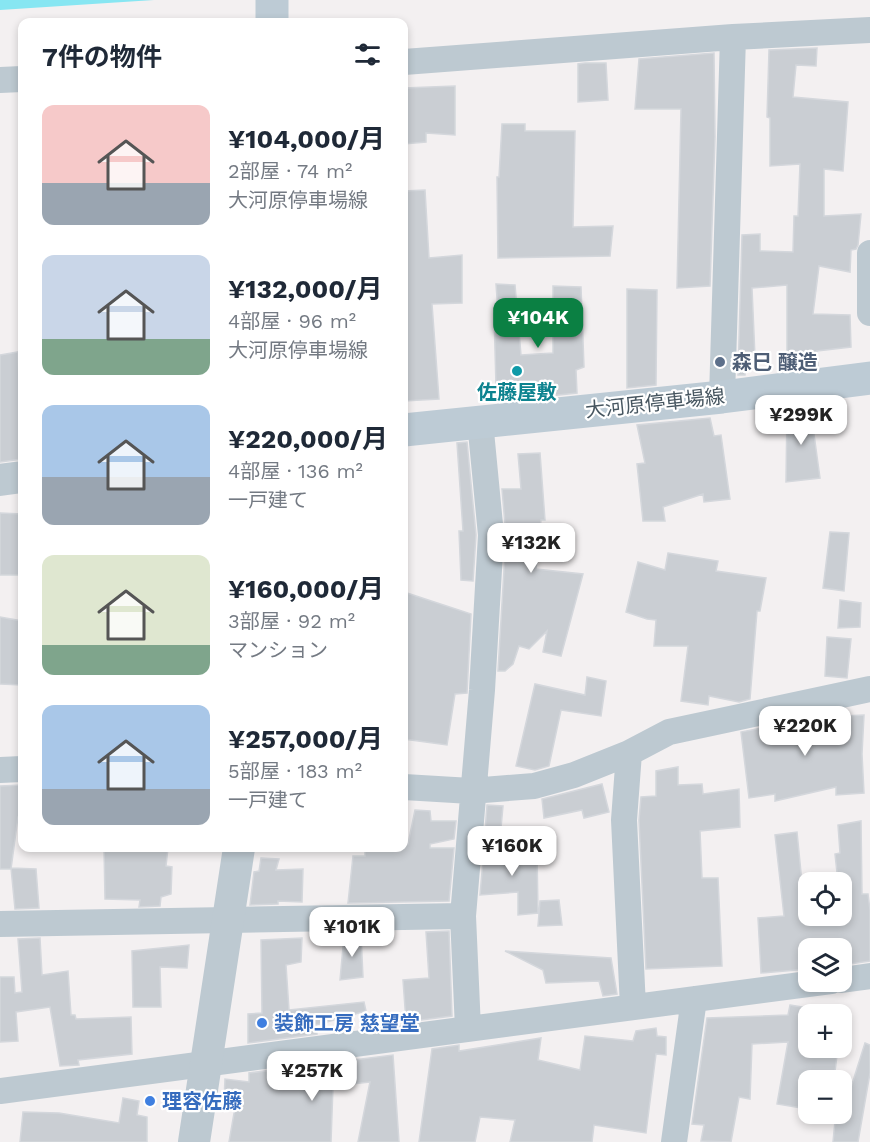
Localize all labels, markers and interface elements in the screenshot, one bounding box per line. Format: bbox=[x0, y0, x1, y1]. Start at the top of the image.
icon: filters bbox=[351, 38, 384, 71]
text: 7件の物件 bbox=[42, 42, 162, 72]
text: ¥104,000/月 bbox=[228, 124, 385, 154]
icon: home bbox=[90, 129, 162, 201]
text: 2部屋 · 74 m² bbox=[228, 159, 352, 183]
text: 大河原停車場線 bbox=[228, 188, 368, 212]
text: ¥132,000/月 bbox=[228, 274, 383, 304]
icon: home bbox=[90, 279, 162, 351]
pin: ¥104K bbox=[496, 298, 580, 349]
text: ¥104K bbox=[507, 305, 569, 329]
text: 4部屋 · 96 m² bbox=[228, 309, 356, 333]
text: 大河原停車場線 bbox=[228, 338, 368, 362]
place label: 森巳 醸造 bbox=[732, 350, 818, 374]
marker: 森巳 醸造 bbox=[713, 355, 727, 369]
marker: 佐藤屋敷 bbox=[510, 364, 524, 378]
place label: 佐藤屋敷 bbox=[477, 380, 557, 404]
street label: 大河原停車場線 bbox=[584, 384, 726, 422]
pin: ¥299K bbox=[759, 395, 843, 446]
text: ¥299K bbox=[769, 402, 833, 426]
text: ¥220,000/月 bbox=[228, 424, 388, 454]
icon: home bbox=[90, 429, 162, 501]
text: 4部屋 · 136 m² bbox=[228, 459, 363, 483]
text: 一戸建て bbox=[228, 488, 308, 512]
pin: ¥132K bbox=[489, 523, 573, 574]
text: ¥132K bbox=[501, 530, 561, 554]
text: ¥160,000/月 bbox=[228, 574, 384, 604]
icon: home bbox=[90, 579, 162, 651]
text: 3部屋 · 92 m² bbox=[228, 609, 355, 633]
text: マンション bbox=[228, 638, 328, 662]
pin: ¥220K bbox=[763, 706, 847, 757]
text: ¥220K bbox=[773, 713, 837, 737]
text: ¥257,000/月 bbox=[228, 724, 383, 754]
icon: home bbox=[90, 729, 162, 801]
text: 5部屋 · 183 m² bbox=[228, 759, 362, 783]
text: 一戸建て bbox=[228, 788, 308, 812]
pin: ¥160K bbox=[470, 826, 554, 877]
text: ¥160K bbox=[482, 833, 543, 857]
map controls bbox=[798, 872, 852, 1124]
button: locate bbox=[798, 872, 852, 926]
pin: ¥101K bbox=[310, 907, 394, 958]
text: ¥101K bbox=[323, 914, 381, 938]
button: layers bbox=[798, 938, 852, 992]
button: + bbox=[798, 1004, 852, 1058]
place label: 装飾工房 慈望堂 bbox=[274, 1011, 420, 1035]
marker: 装飾工房 慈望堂 bbox=[255, 1016, 269, 1030]
pin: ¥257K bbox=[270, 1051, 354, 1102]
text: ¥257K bbox=[281, 1058, 343, 1082]
button: − bbox=[798, 1070, 852, 1124]
place label: 理容佐藤 bbox=[162, 1089, 242, 1113]
marker: 理容佐藤 bbox=[143, 1094, 157, 1108]

